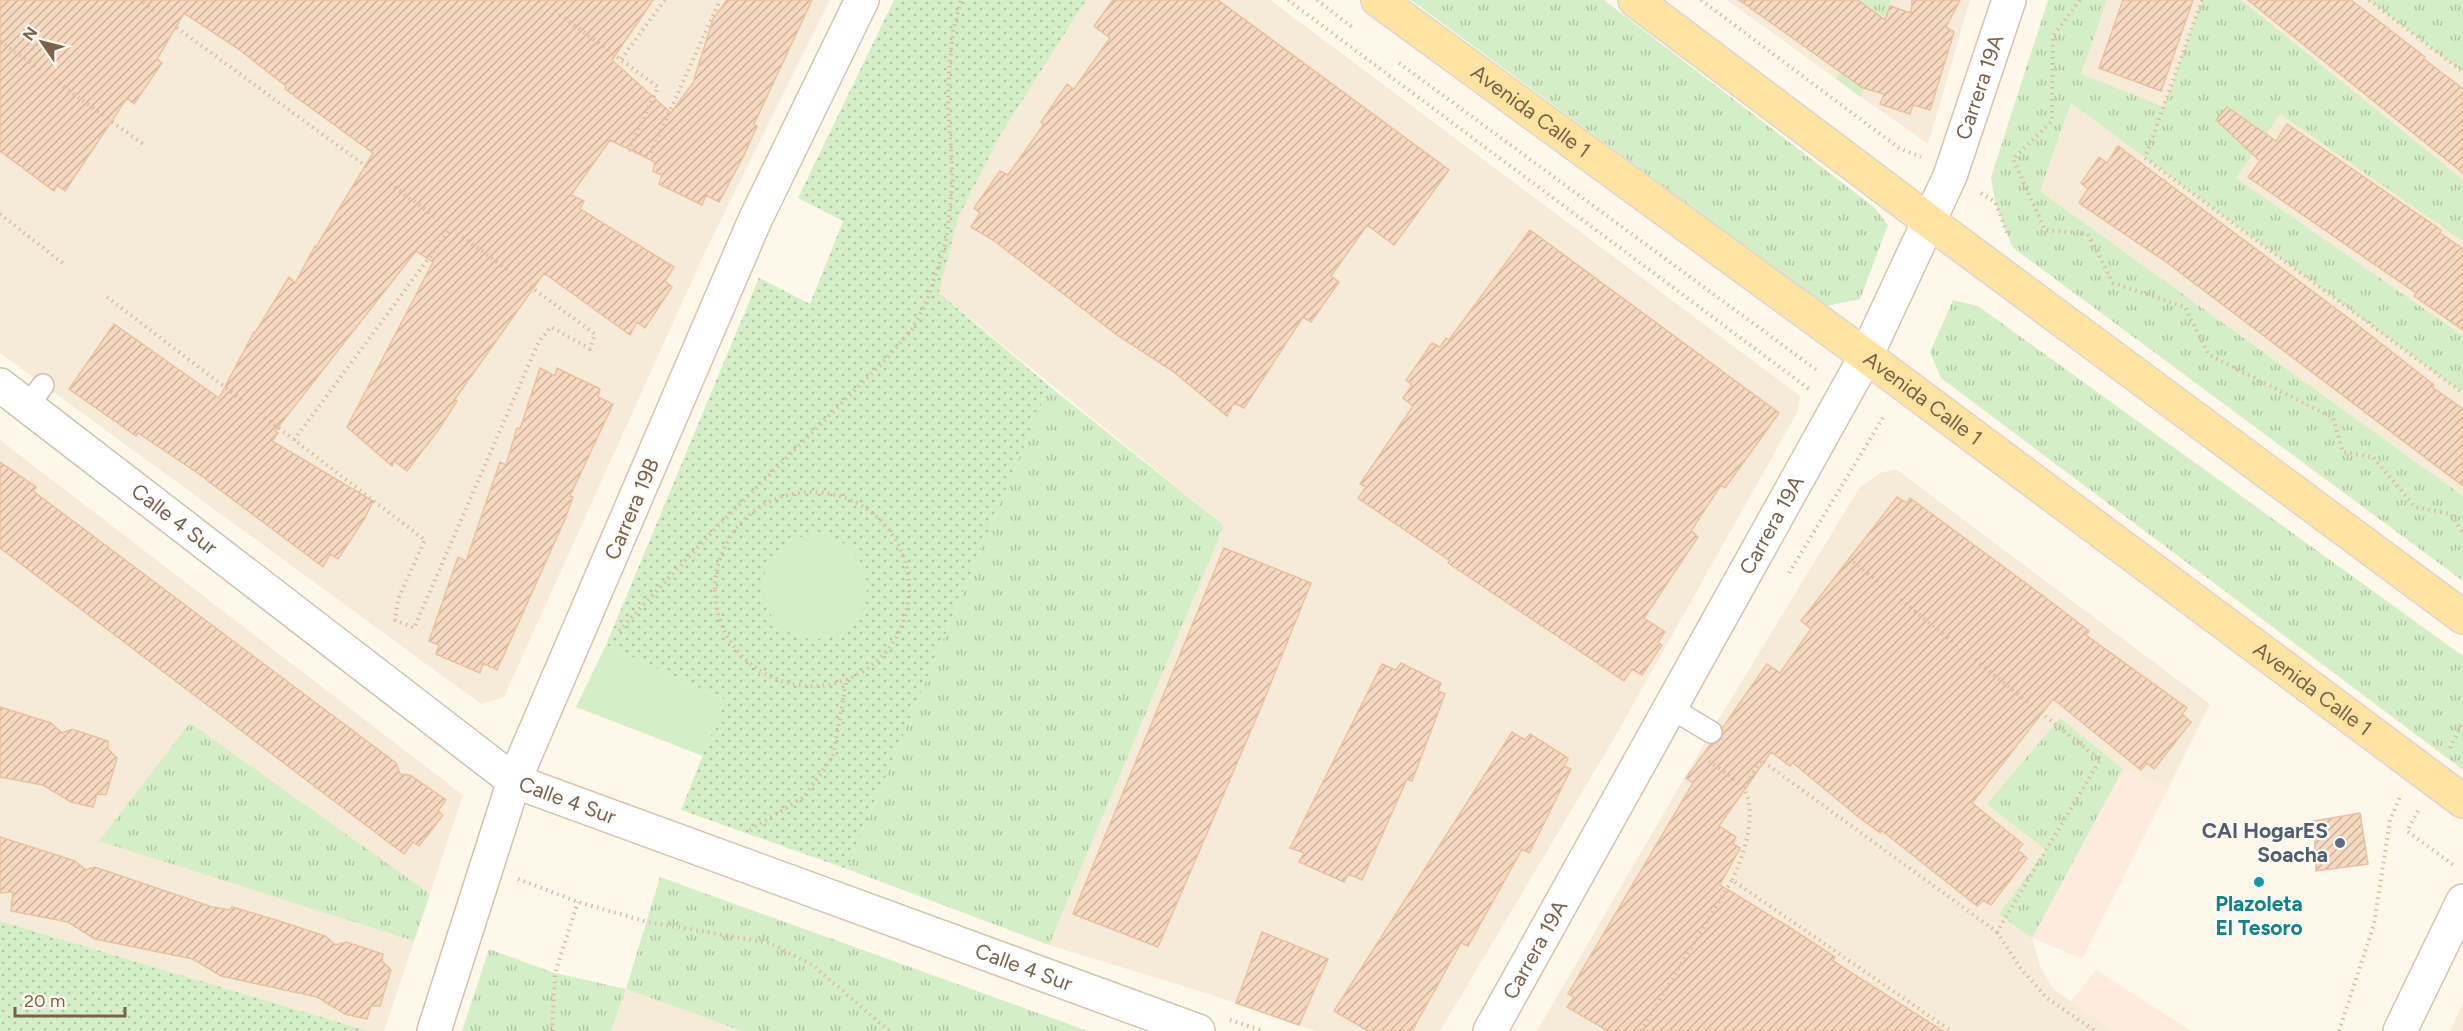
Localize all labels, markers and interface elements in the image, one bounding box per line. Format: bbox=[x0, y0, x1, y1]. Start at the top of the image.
north arrow bbox=[12, 12, 72, 72]
text: N bbox=[19, 23, 41, 44]
street label: Carrera 19A bbox=[1950, 31, 2009, 143]
street label: Avenida Calle 1 bbox=[1466, 59, 1595, 163]
street label: Avenida Calle 1 bbox=[1859, 346, 1987, 450]
street label: Carrera 19B bbox=[599, 454, 664, 563]
street label: Carrera 19A bbox=[1734, 471, 1809, 579]
street label: Calle 4 Sur bbox=[127, 478, 223, 560]
street label: Avenida Calle 1 bbox=[2249, 636, 2377, 741]
street label: Calle 4 Sur bbox=[515, 771, 620, 829]
place label: CAI HogarES Soacha bbox=[2202, 818, 2328, 867]
marker: CAI HogarES Soacha bbox=[2333, 836, 2347, 850]
marker: Plazoleta El Tesoro bbox=[2252, 875, 2266, 889]
place label: Plazoleta El Tesoro bbox=[2215, 891, 2303, 940]
street label: Carrera 19A bbox=[1497, 896, 1572, 1003]
street label: Calle 4 Sur bbox=[972, 938, 1076, 996]
scale bar bbox=[15, 980, 124, 1018]
text: 20 m bbox=[24, 990, 65, 1012]

